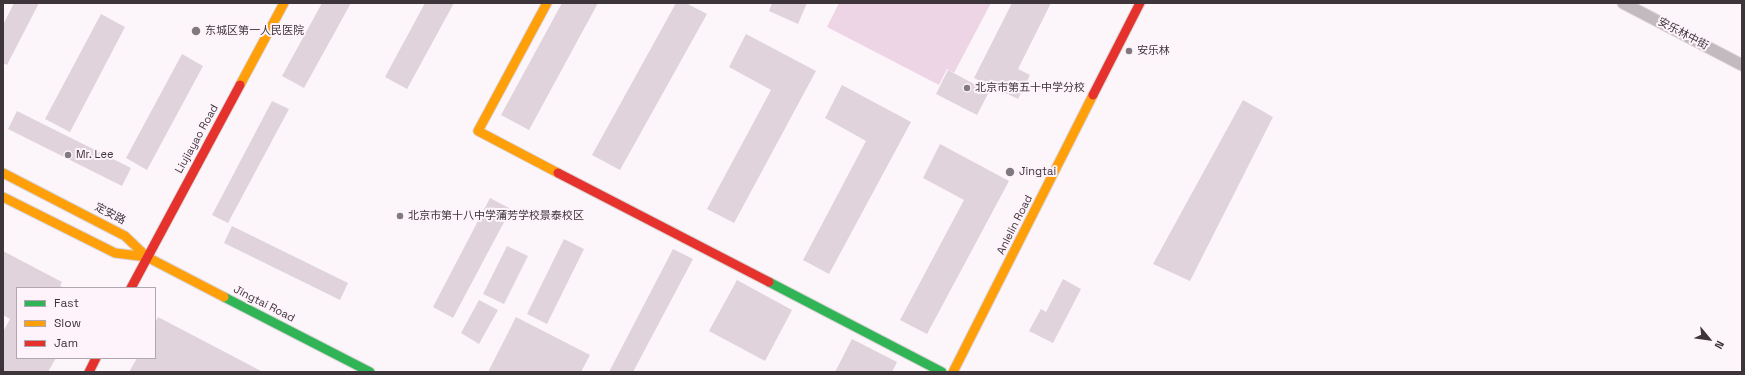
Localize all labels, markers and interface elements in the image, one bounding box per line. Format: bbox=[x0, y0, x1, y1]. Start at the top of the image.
street label: 安乐林中街 bbox=[1656, 15, 1710, 53]
place label: 东城区第一人民医院 bbox=[205, 24, 304, 38]
marker: 东城区第一人民医院 bbox=[190, 25, 202, 37]
place label: 安乐林 bbox=[1137, 44, 1170, 58]
marker: 安乐林 bbox=[1124, 46, 1134, 56]
place label: 北京市第五十中学分校 bbox=[975, 81, 1085, 95]
marker: 北京市第五十中学分校 bbox=[962, 83, 972, 93]
street label: Liujiayao Road bbox=[173, 102, 221, 176]
place label: Mr. Lee bbox=[76, 148, 114, 162]
marker: Mr. Lee bbox=[63, 150, 73, 160]
place label: Jingtai bbox=[1019, 165, 1056, 179]
marker: Jingtai bbox=[1004, 166, 1016, 178]
street label: Anlelin Road bbox=[994, 193, 1036, 257]
street label: 定安路 bbox=[92, 201, 128, 227]
place label: 北京市第十八中学蒲芳学校景泰校区 bbox=[408, 209, 584, 223]
marker: 北京市第十八中学蒲芳学校景泰校区 bbox=[395, 211, 405, 221]
street label: Jingtai Road bbox=[231, 283, 297, 325]
legend bbox=[16, 287, 156, 359]
text: Fast bbox=[54, 295, 79, 311]
text: Slow bbox=[54, 315, 81, 331]
north arrow bbox=[1689, 319, 1729, 359]
text: Jam bbox=[54, 335, 78, 351]
text: N bbox=[1712, 338, 1727, 351]

